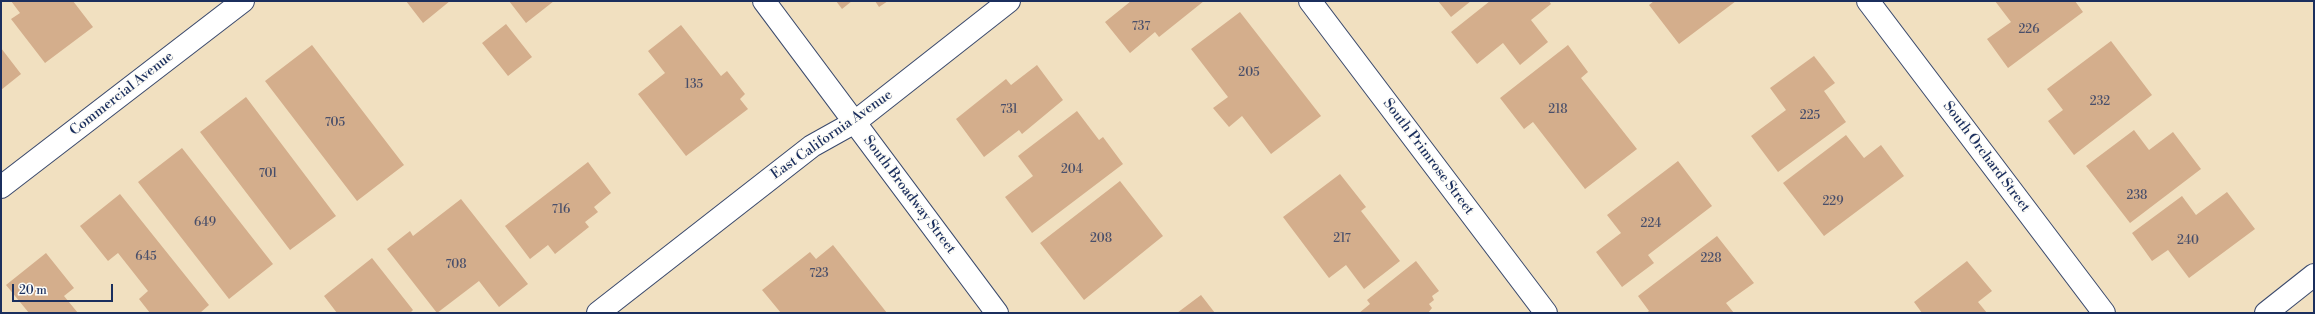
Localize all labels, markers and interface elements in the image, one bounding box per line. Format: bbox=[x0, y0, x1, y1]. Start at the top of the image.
house number: 737 bbox=[1132, 20, 1150, 34]
house number: 226 bbox=[2019, 23, 2039, 37]
street label: Commercial Avenue bbox=[67, 48, 177, 140]
house number: 205 bbox=[1238, 66, 1260, 80]
house number: 135 bbox=[685, 78, 703, 92]
street label: East California Avenue bbox=[768, 87, 896, 183]
house number: 232 bbox=[2090, 95, 2110, 109]
street label: South Primrose Street bbox=[1379, 96, 1477, 218]
street label: South Orchard Street bbox=[1939, 98, 2033, 216]
house number: 731 bbox=[1000, 103, 1018, 117]
house number: 218 bbox=[1548, 103, 1568, 117]
house number: 225 bbox=[1800, 109, 1820, 123]
house number: 705 bbox=[325, 116, 345, 130]
street label: South Broadway Street bbox=[859, 133, 959, 257]
house number: 204 bbox=[1061, 163, 1083, 177]
house number: 701 bbox=[259, 167, 277, 181]
house number: 238 bbox=[2127, 189, 2147, 203]
house number: 229 bbox=[1823, 195, 1843, 209]
house number: 716 bbox=[552, 203, 570, 217]
house number: 649 bbox=[194, 216, 216, 230]
house number: 224 bbox=[1641, 217, 1661, 231]
house number: 208 bbox=[1090, 232, 1112, 246]
house number: 217 bbox=[1333, 232, 1351, 246]
house number: 240 bbox=[2177, 234, 2199, 248]
house number: 645 bbox=[135, 250, 157, 264]
house number: 228 bbox=[1700, 252, 1722, 266]
house number: 708 bbox=[445, 258, 467, 272]
house number: 723 bbox=[809, 267, 829, 281]
scale bar bbox=[14, 276, 115, 302]
text: 20 m bbox=[19, 283, 47, 298]

